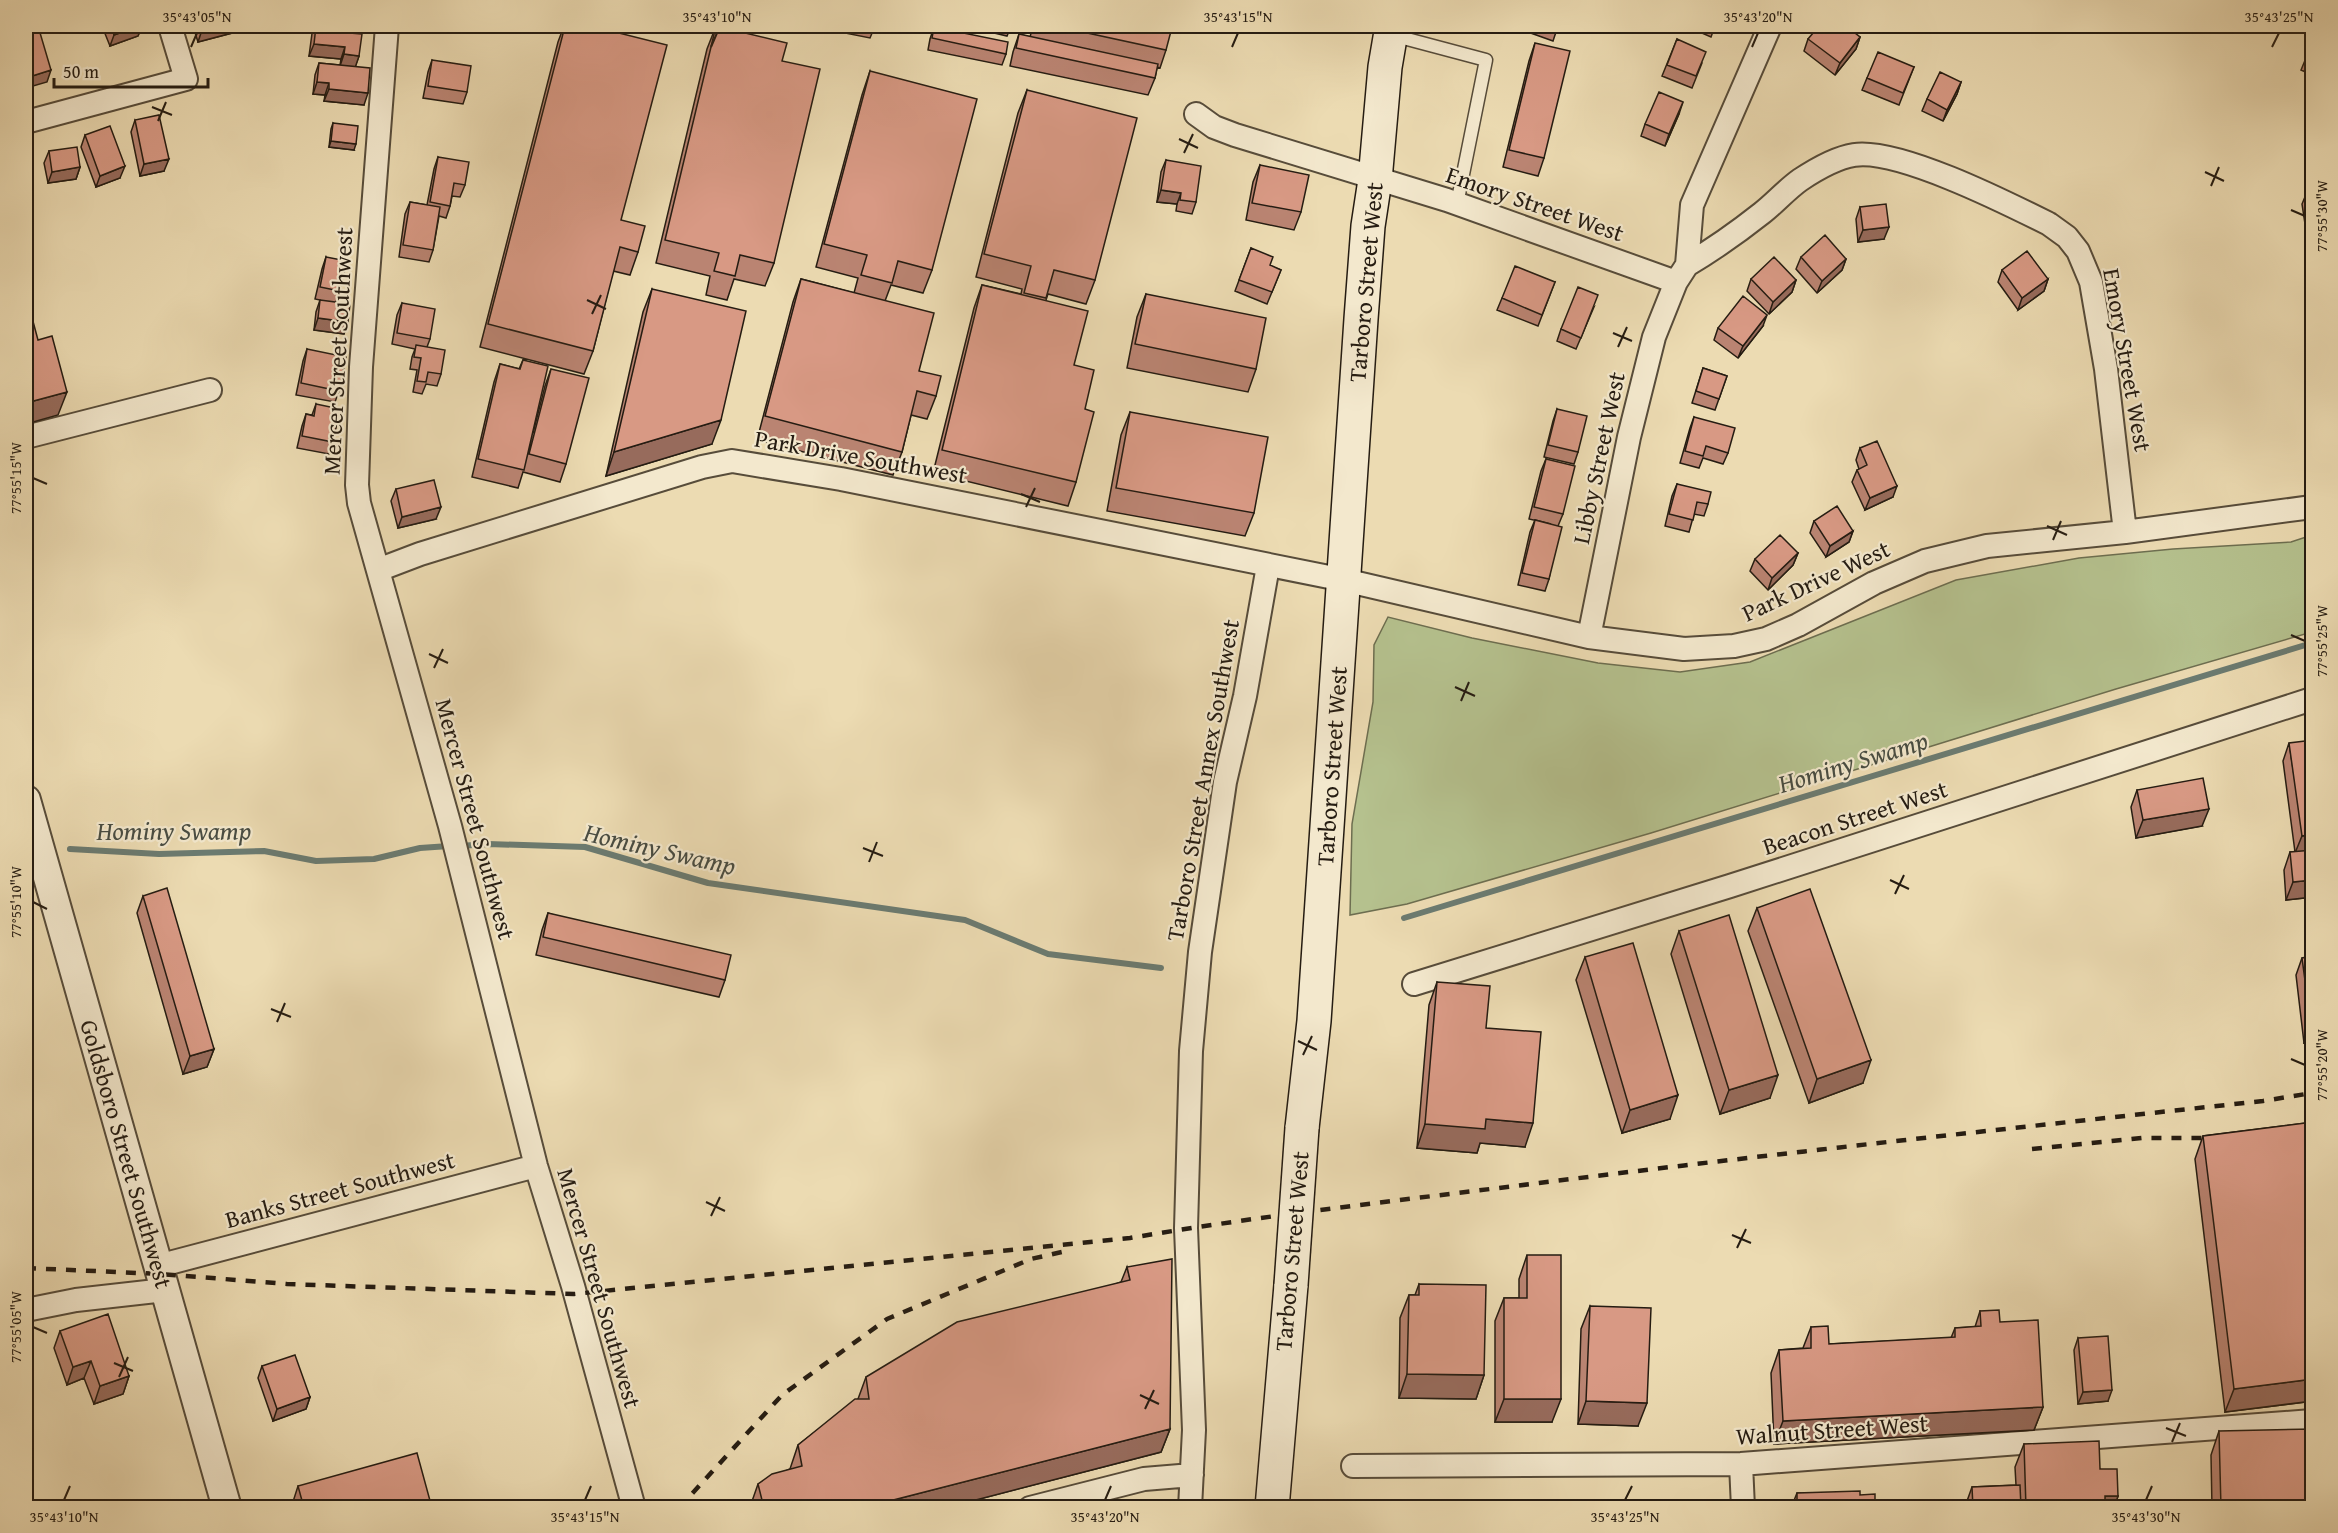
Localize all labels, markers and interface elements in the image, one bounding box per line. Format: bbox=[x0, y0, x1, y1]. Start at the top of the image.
text: 35°43'05"N bbox=[163, 6, 232, 27]
text: 35°43'10"N bbox=[683, 6, 752, 27]
text: 35°43'15"N bbox=[1204, 6, 1273, 27]
text: 35°43'20"N bbox=[1724, 6, 1793, 27]
text: 35°43'25"N bbox=[2245, 6, 2314, 27]
scale bar bbox=[54, 51, 208, 89]
text: 50 m bbox=[63, 58, 99, 85]
street label: Emory Street West bbox=[1442, 157, 1629, 250]
street label: Tarboro Street West bbox=[1339, 180, 1392, 383]
text: 77°55'30"W bbox=[2311, 180, 2332, 252]
street label: Mercer Street Southwest bbox=[314, 226, 362, 476]
street label: Emory Street West bbox=[2094, 265, 2161, 455]
street label: Libby Street West bbox=[1563, 368, 1634, 547]
street label: Park Drive Southwest bbox=[752, 421, 971, 493]
text: 77°55'15"W bbox=[5, 442, 26, 514]
street label: Park Drive West bbox=[1736, 531, 1896, 630]
text: 77°55'25"W bbox=[2311, 605, 2332, 677]
street label: Tarboro Street Annex Southwest bbox=[1157, 616, 1248, 944]
street label: Tarboro Street West bbox=[1307, 664, 1356, 867]
street label: Mercer Street Southwest bbox=[426, 694, 525, 944]
water label: Hominy Swamp bbox=[1772, 720, 1933, 803]
street label: Beacon Street West bbox=[1758, 771, 1952, 864]
water label: Hominy Swamp bbox=[96, 811, 251, 850]
water label: Hominy Swamp bbox=[579, 812, 740, 885]
text: 77°55'10"W bbox=[5, 866, 26, 938]
street label: Goldsboro Street Southwest bbox=[71, 1015, 182, 1293]
text: 77°55'20"W bbox=[2311, 1029, 2332, 1101]
street label: Banks Street Southwest bbox=[221, 1142, 459, 1237]
street label: Tarboro Street West bbox=[1265, 1149, 1318, 1352]
street label: Mercer Street Southwest bbox=[548, 1164, 651, 1413]
text: 77°55'05"W bbox=[5, 1291, 26, 1363]
street label: Walnut Street West bbox=[1735, 1405, 1930, 1454]
text: 35°43'10"N bbox=[30, 1506, 99, 1527]
text: 35°43'15"N bbox=[551, 1506, 620, 1527]
text: 35°43'20"N bbox=[1071, 1506, 1140, 1527]
text: 35°43'25"N bbox=[1591, 1506, 1660, 1527]
text: 35°43'30"N bbox=[2112, 1506, 2181, 1527]

